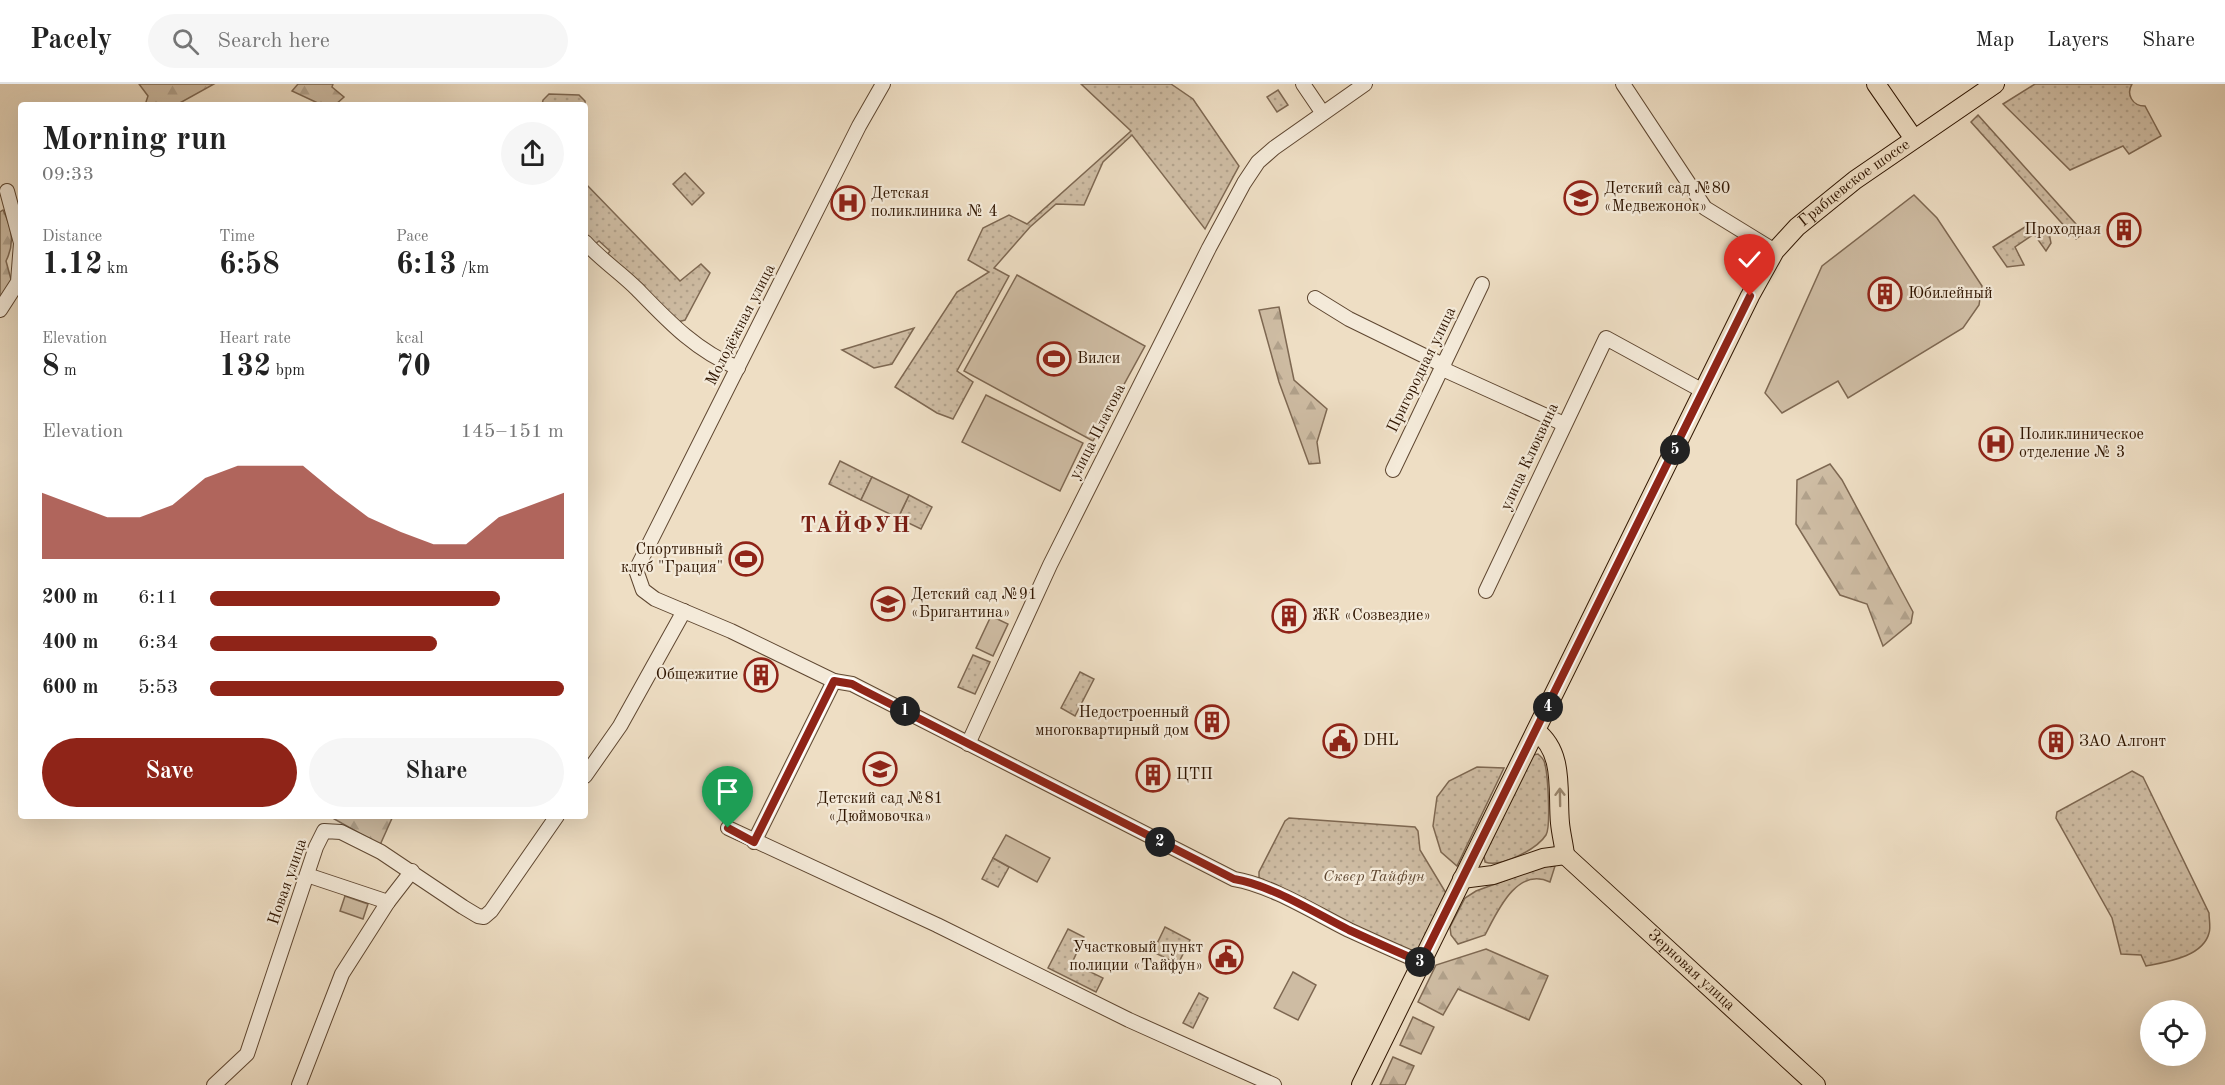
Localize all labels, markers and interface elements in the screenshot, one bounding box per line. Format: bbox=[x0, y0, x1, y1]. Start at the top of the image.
search box bbox=[148, 14, 568, 68]
icon: search bbox=[169, 25, 202, 58]
text: Pacely bbox=[30, 27, 112, 55]
text: Search here bbox=[217, 30, 330, 52]
text: Map bbox=[1975, 30, 2014, 51]
text: Layers bbox=[2047, 30, 2109, 51]
text: Share bbox=[2142, 30, 2195, 51]
button: share bbox=[501, 122, 564, 185]
text: Morning run bbox=[42, 124, 227, 157]
street label: Грабцевское шоссе bbox=[1796, 137, 1913, 230]
text: 09:33 bbox=[42, 165, 94, 185]
school or university icon: Детский сад №80 «Медвежонок» bbox=[1563, 180, 1599, 216]
place label: Детский сад №80 «Медвежонок» bbox=[1604, 181, 1730, 215]
hospital icon: Детская поликлиника № 4 bbox=[830, 185, 866, 221]
place label: Детская поликлиника № 4 bbox=[871, 186, 998, 220]
building icon: Проходная bbox=[2106, 212, 2142, 248]
place label: Проходная bbox=[2024, 222, 2101, 238]
text: Distance bbox=[42, 229, 102, 245]
text: Time bbox=[219, 229, 255, 245]
text: Pace bbox=[396, 229, 428, 245]
pin bbox=[1724, 234, 1775, 296]
icon: check bbox=[1733, 243, 1766, 276]
text: 1.12 bbox=[42, 250, 103, 280]
text: 6:58 bbox=[219, 250, 280, 280]
text: 6:13 bbox=[396, 250, 457, 280]
text: km bbox=[103, 261, 128, 277]
text: /km bbox=[457, 261, 489, 277]
street label: Молодёжная улица bbox=[703, 262, 779, 388]
building icon: Юбилейный bbox=[1867, 276, 1903, 312]
place label: Юбилейный bbox=[1908, 286, 1993, 302]
street label: Пригородная улица bbox=[1385, 305, 1459, 435]
text: Elevation bbox=[42, 331, 107, 347]
text: Heart rate bbox=[219, 331, 291, 347]
text: kcal bbox=[396, 331, 424, 347]
sports icon: Вилси bbox=[1036, 341, 1072, 377]
place label: Вилси bbox=[1077, 351, 1120, 367]
text: 8 bbox=[42, 352, 59, 382]
text: 132 bbox=[219, 352, 271, 382]
text: 70 bbox=[396, 352, 431, 382]
text: m bbox=[59, 363, 77, 379]
text: bpm bbox=[271, 363, 305, 379]
street label: улица Платова bbox=[1067, 381, 1129, 482]
street label: улица Клюквина bbox=[1498, 401, 1562, 513]
text: Elevation bbox=[42, 422, 123, 442]
text: 145–151 m bbox=[461, 422, 564, 442]
hospital icon: Поликлиническое отделение № 3 bbox=[1978, 426, 2014, 462]
place label: Поликлиническое отделение № 3 bbox=[2019, 427, 2144, 461]
pin: 5 bbox=[1660, 435, 1690, 465]
text: 5 bbox=[1670, 442, 1680, 458]
district label: ТАЙФУН bbox=[800, 510, 912, 537]
sports icon: Спортивный клуб "Грация" bbox=[728, 541, 764, 577]
place label: Спортивный клуб "Грация" bbox=[621, 542, 723, 576]
school or university icon: Детский сад №91 «Бригантина» bbox=[870, 586, 906, 622]
place label: Детский сад №91 «Бригантина» bbox=[911, 587, 1037, 621]
text: 200 m bbox=[42, 588, 98, 608]
text: 6:11 bbox=[138, 588, 178, 608]
building icon: ЖК «Созвездие» bbox=[1271, 598, 1307, 634]
place label: ЖК «Созвездие» bbox=[1312, 608, 1431, 624]
text: 400 m bbox=[42, 633, 98, 653]
text: 6:34 bbox=[138, 633, 178, 653]
building icon: Общежитие bbox=[743, 657, 779, 693]
place label: Общежитие bbox=[656, 667, 738, 683]
text: 600 m bbox=[42, 678, 98, 698]
text: 5:53 bbox=[138, 678, 178, 698]
pin: 4 bbox=[1533, 692, 1563, 722]
pin: 1 bbox=[890, 696, 920, 726]
text: 4 bbox=[1543, 699, 1553, 715]
text: 1 bbox=[900, 703, 910, 719]
building icon: Недостроенный многоквартирный дом bbox=[1194, 704, 1230, 740]
place label: Недостроенный многоквартирный дом bbox=[1035, 705, 1189, 739]
public building icon: DHL bbox=[1322, 723, 1358, 759]
building icon: ЗАО Алгонт bbox=[2038, 724, 2074, 760]
place label: DHL bbox=[1363, 733, 1399, 749]
place label: ЗАО Алгонт bbox=[2079, 734, 2166, 750]
button: Save bbox=[42, 738, 297, 807]
button: Share bbox=[309, 738, 564, 807]
school or university icon: Детский сад №81 «Дюймовочка» bbox=[862, 751, 898, 787]
building icon: ЦТП bbox=[1135, 757, 1171, 793]
pin bbox=[702, 766, 753, 828]
place label: ЦТП bbox=[1176, 767, 1213, 783]
icon: arrive bbox=[711, 775, 744, 808]
one-way arrow bbox=[1554, 788, 1565, 808]
place label: Детский сад №81 «Дюймовочка» bbox=[817, 791, 943, 825]
pin: 2 bbox=[1145, 827, 1175, 857]
text: 2 bbox=[1155, 834, 1165, 850]
street label: Новая улица bbox=[266, 837, 310, 927]
park label: Сквер Тайфун bbox=[1323, 869, 1425, 885]
street label: Зерновая улица bbox=[1644, 927, 1738, 1014]
public building icon: Участковый пункт полиции «Тайфун» bbox=[1208, 939, 1244, 975]
place label: Участковый пункт полиции «Тайфун» bbox=[1069, 940, 1203, 974]
pin: 3 bbox=[1405, 947, 1435, 977]
text: 3 bbox=[1415, 954, 1425, 970]
map controls bbox=[2140, 1000, 2206, 1066]
button: locate bbox=[2140, 1000, 2206, 1066]

